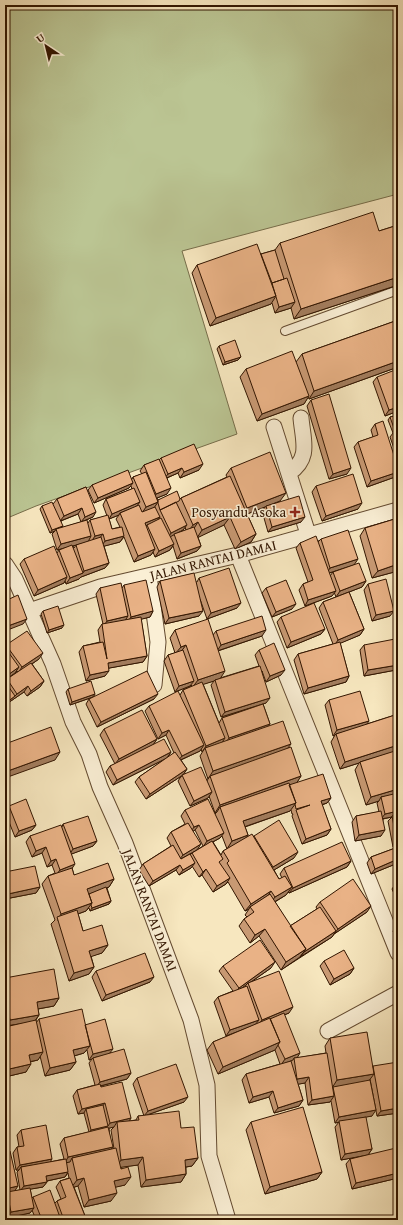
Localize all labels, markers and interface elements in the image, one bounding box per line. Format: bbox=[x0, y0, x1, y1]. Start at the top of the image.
north arrow bbox=[26, 26, 66, 66]
text: U bbox=[33, 29, 48, 46]
place label: Posyandu Asoka bbox=[191, 502, 286, 522]
marker: Posyandu Asoka bbox=[289, 506, 301, 518]
street label: JALAN RANTAI DAMAI bbox=[146, 535, 278, 586]
street label: JALAN RANTAI DAMAI bbox=[117, 844, 183, 974]

